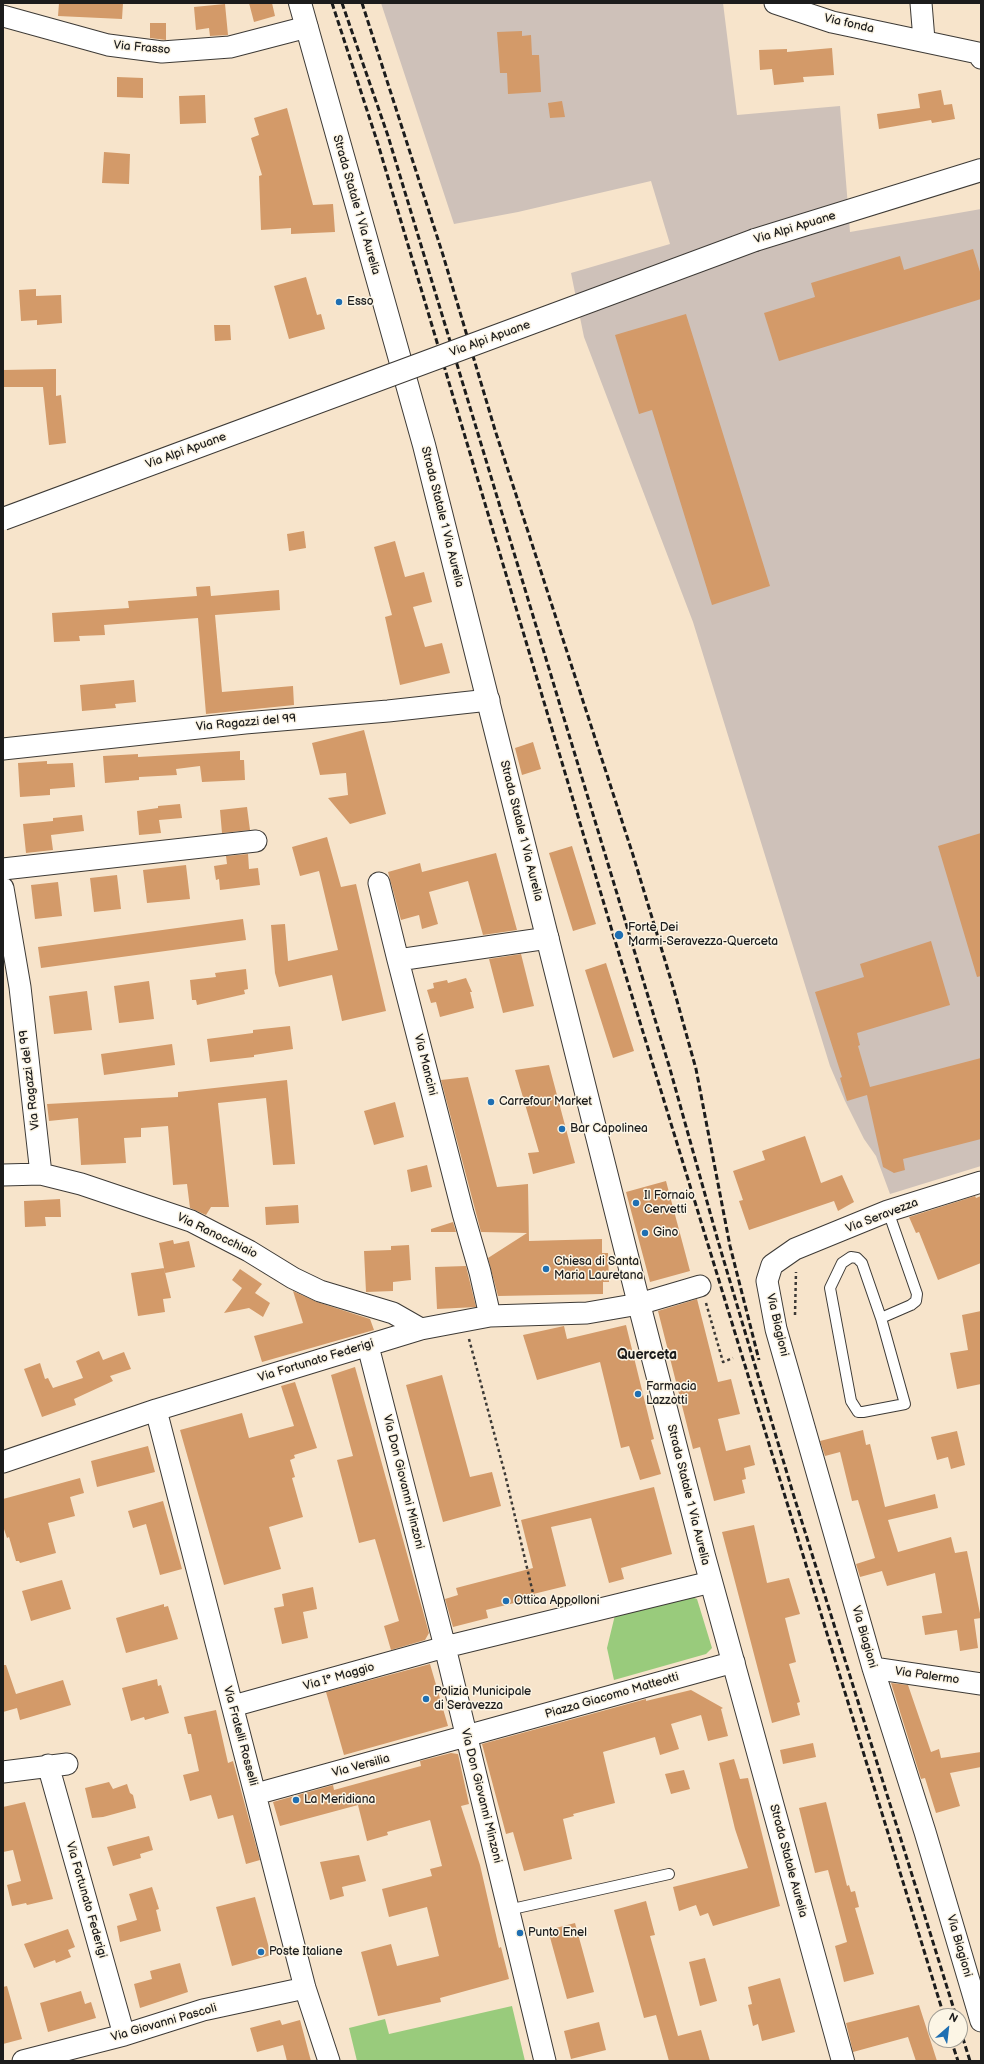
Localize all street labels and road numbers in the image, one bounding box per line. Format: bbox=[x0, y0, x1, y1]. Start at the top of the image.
street label: Via fonda bbox=[823, 11, 875, 37]
street label: Via Frasso bbox=[113, 38, 171, 58]
street label: Strada Statale 1 Via Aurelia bbox=[329, 133, 383, 277]
street label: Via Alpi Apuane bbox=[752, 209, 838, 247]
street label: Via Alpi Apuane bbox=[448, 318, 532, 360]
street label: Via Alpi Apuane bbox=[144, 430, 228, 472]
street label: Strada Statale 1 Via Aurelia bbox=[418, 445, 466, 589]
street label: Via Ragazzi del 99 bbox=[195, 711, 297, 735]
street label: Strada Statale 1 Via Aurelia bbox=[497, 759, 545, 903]
street label: Via Ragazzi del 99 bbox=[17, 1029, 43, 1131]
street label: Via Mancini bbox=[410, 1033, 440, 1097]
street label: Via Seravezza bbox=[844, 1196, 920, 1236]
street label: Via Ranocchiaio bbox=[174, 1210, 260, 1262]
street label: Via Biagioni bbox=[763, 1292, 791, 1358]
street label: Via Fortunato Federigi bbox=[256, 1337, 376, 1385]
street label: Via Don Giovanni Minzoni bbox=[379, 1413, 427, 1551]
street label: Strada Statale 1 Via Aurelia bbox=[664, 1423, 712, 1567]
street label: Via Biagioni bbox=[848, 1604, 880, 1670]
street label: Via I° Maggio bbox=[302, 1660, 376, 1694]
street label: Via Palermo bbox=[894, 1664, 960, 1688]
street label: Piazza Giacomo Matteotti bbox=[543, 1670, 681, 1722]
street label: Via Fratelli Rosselli bbox=[220, 1685, 260, 1787]
street label: Via Don Giovanni Minzoni bbox=[457, 1727, 505, 1865]
street label: Via Versilia bbox=[331, 1751, 391, 1781]
street label: Strada Statale Aurelia bbox=[766, 1803, 810, 1919]
street label: Via Fortunato Federigi bbox=[62, 1840, 110, 1960]
street label: Via Biagioni bbox=[943, 1913, 975, 1979]
street label: Via Giovanni Pascoli bbox=[109, 2001, 219, 2045]

